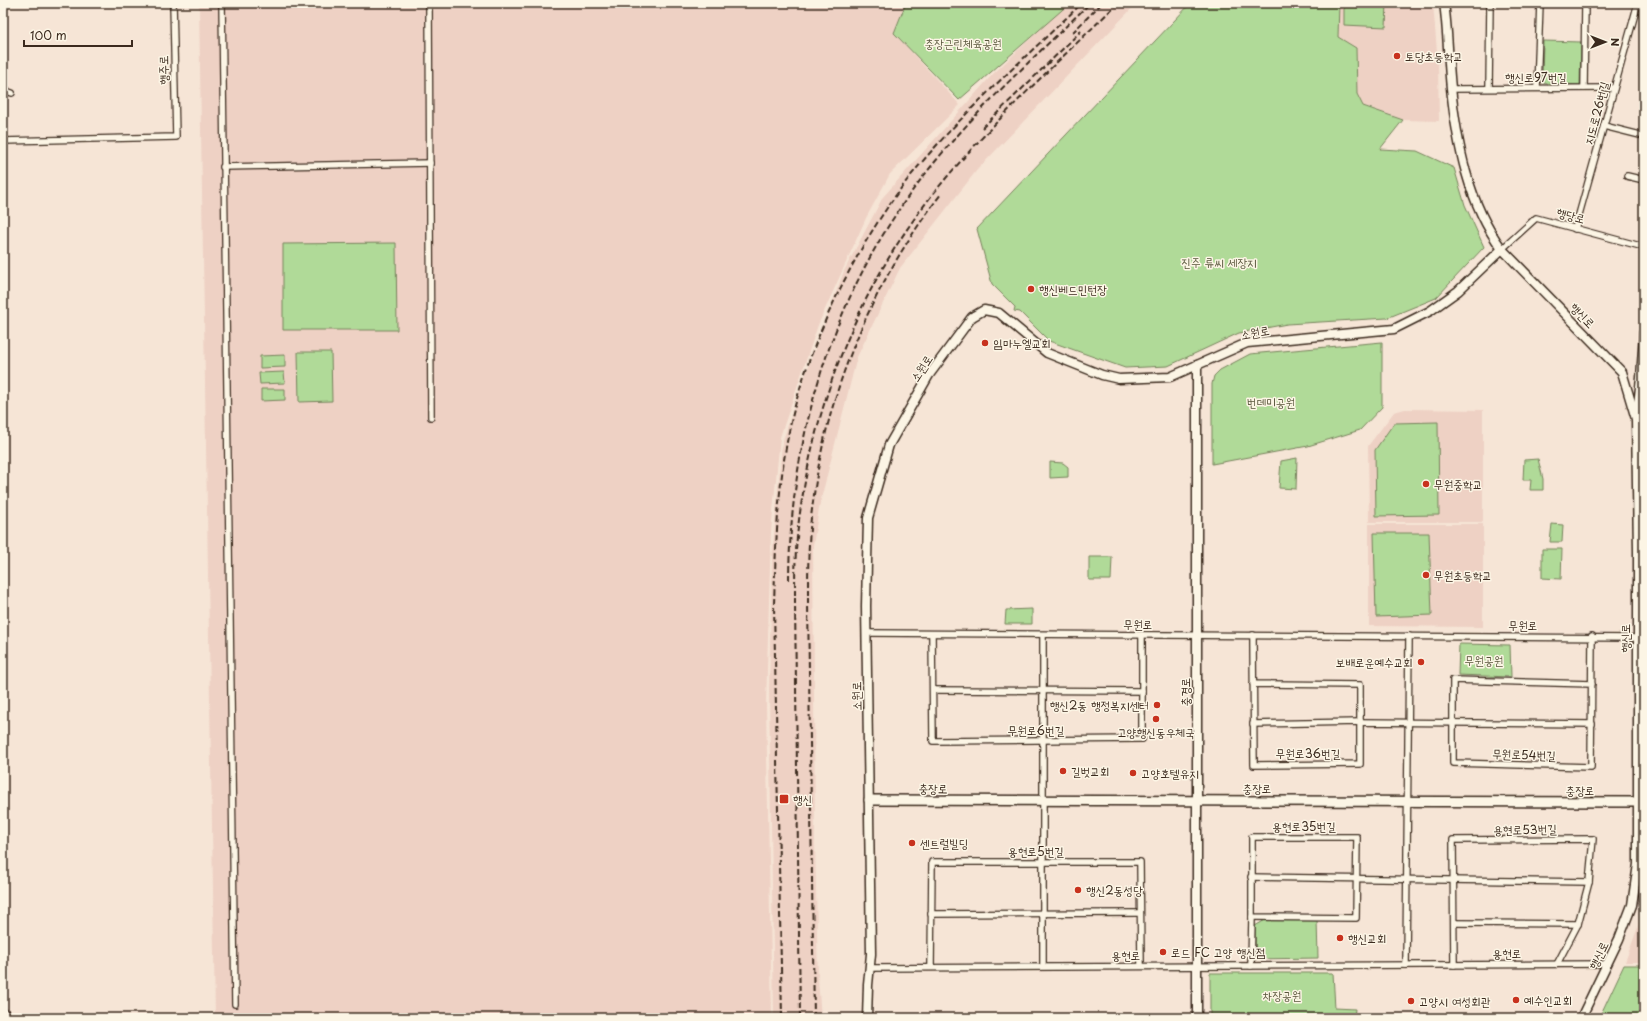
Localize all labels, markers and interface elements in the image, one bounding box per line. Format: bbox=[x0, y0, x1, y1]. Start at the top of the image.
scale bar bbox=[24, 22, 132, 48]
north arrow bbox=[1585, 22, 1625, 62]
text: 100 m bbox=[30, 26, 67, 44]
park label: 충장근린체육공원 bbox=[924, 34, 1002, 52]
text: N bbox=[1607, 38, 1624, 47]
place label: 토당초등학교 bbox=[1405, 47, 1463, 65]
marker: 토당초등학교 bbox=[1392, 51, 1402, 61]
street label: 행주로 bbox=[154, 55, 172, 85]
street label: 행신로97번길 bbox=[1505, 68, 1567, 86]
street label: 지도로26번길 bbox=[1579, 79, 1613, 147]
street label: 행당로 bbox=[1555, 203, 1587, 227]
park label: 진주 류씨 세장지 bbox=[1181, 253, 1257, 271]
place label: 행신베드민턴장 bbox=[1039, 280, 1107, 298]
marker: 행신베드민턴장 bbox=[1026, 284, 1036, 294]
street label: 행신로 bbox=[1566, 298, 1600, 332]
street label: 소원로 bbox=[1239, 321, 1271, 343]
place label: 임마누엘교회 bbox=[993, 334, 1051, 352]
marker: 임마누엘교회 bbox=[980, 338, 990, 348]
street label: 소원로 bbox=[906, 351, 936, 385]
park label: 번데미공원 bbox=[1247, 393, 1295, 411]
place label: 무원중학교 bbox=[1434, 475, 1482, 493]
marker: 무원중학교 bbox=[1421, 479, 1431, 489]
place label: 무원초등학교 bbox=[1434, 566, 1492, 584]
marker: 무원초등학교 bbox=[1421, 570, 1431, 580]
street label: 무원로 bbox=[1124, 615, 1152, 633]
street label: 무원로 bbox=[1509, 616, 1537, 634]
street label: 행신로 bbox=[1616, 624, 1634, 652]
park label: 무원공원 bbox=[1465, 651, 1503, 669]
place label: 보배로운예수교회 bbox=[1336, 653, 1413, 671]
marker: 보배로운예수교회 bbox=[1416, 657, 1426, 667]
street label: 충경로 bbox=[1176, 678, 1194, 706]
street label: 소원로 bbox=[847, 681, 865, 711]
place label: 행신2동 행정복지센터 bbox=[1050, 696, 1149, 714]
marker: 행신2동 행정복지센터 bbox=[1152, 700, 1162, 710]
marker: 고양행신동우체국 bbox=[1151, 714, 1161, 724]
street label: 무원로6번길 bbox=[1008, 721, 1065, 739]
place label: 고양행신동우체국 bbox=[1117, 723, 1195, 741]
street label: 무원로36번길 bbox=[1276, 744, 1341, 762]
street label: 무원로54번길 bbox=[1492, 744, 1557, 764]
place label: 길벗교회 bbox=[1071, 762, 1110, 780]
place label: 고양호텔유지 bbox=[1141, 764, 1199, 782]
marker: 길벗교회 bbox=[1058, 766, 1068, 776]
marker: 고양호텔유지 bbox=[1128, 768, 1138, 778]
street label: 충장로 bbox=[918, 779, 948, 797]
street label: 충장로 bbox=[1243, 779, 1271, 797]
street label: 충장로 bbox=[1566, 781, 1594, 799]
place label: 행신 bbox=[793, 790, 812, 808]
marker: 행신 bbox=[778, 793, 790, 805]
street label: 용현로35번길 bbox=[1272, 817, 1336, 835]
street label: 용현로53번길 bbox=[1493, 819, 1557, 839]
place label: 센트럴빌딩 bbox=[920, 834, 968, 852]
marker: 센트럴빌딩 bbox=[907, 838, 917, 848]
street label: 용현로5번길 bbox=[1008, 842, 1064, 860]
place label: 행신2동성당 bbox=[1086, 881, 1143, 899]
marker: 행신2동성당 bbox=[1073, 885, 1083, 895]
place label: 행신교회 bbox=[1348, 929, 1387, 947]
marker: 행신교회 bbox=[1335, 933, 1345, 943]
street label: 행신로 bbox=[1584, 938, 1612, 972]
place label: 로드 FC 고양 행신점 bbox=[1171, 943, 1266, 961]
street label: 용현로 bbox=[1493, 944, 1521, 962]
street label: 용현로 bbox=[1112, 946, 1140, 964]
marker: 로드 FC 고양 행신점 bbox=[1158, 947, 1168, 957]
park label: 차장공원 bbox=[1263, 986, 1301, 1004]
place label: 예수인교회 bbox=[1524, 991, 1572, 1009]
place label: 고양시 여성회관 bbox=[1419, 992, 1491, 1010]
marker: 예수인교회 bbox=[1511, 995, 1521, 1005]
marker: 고양시 여성회관 bbox=[1406, 996, 1416, 1006]

